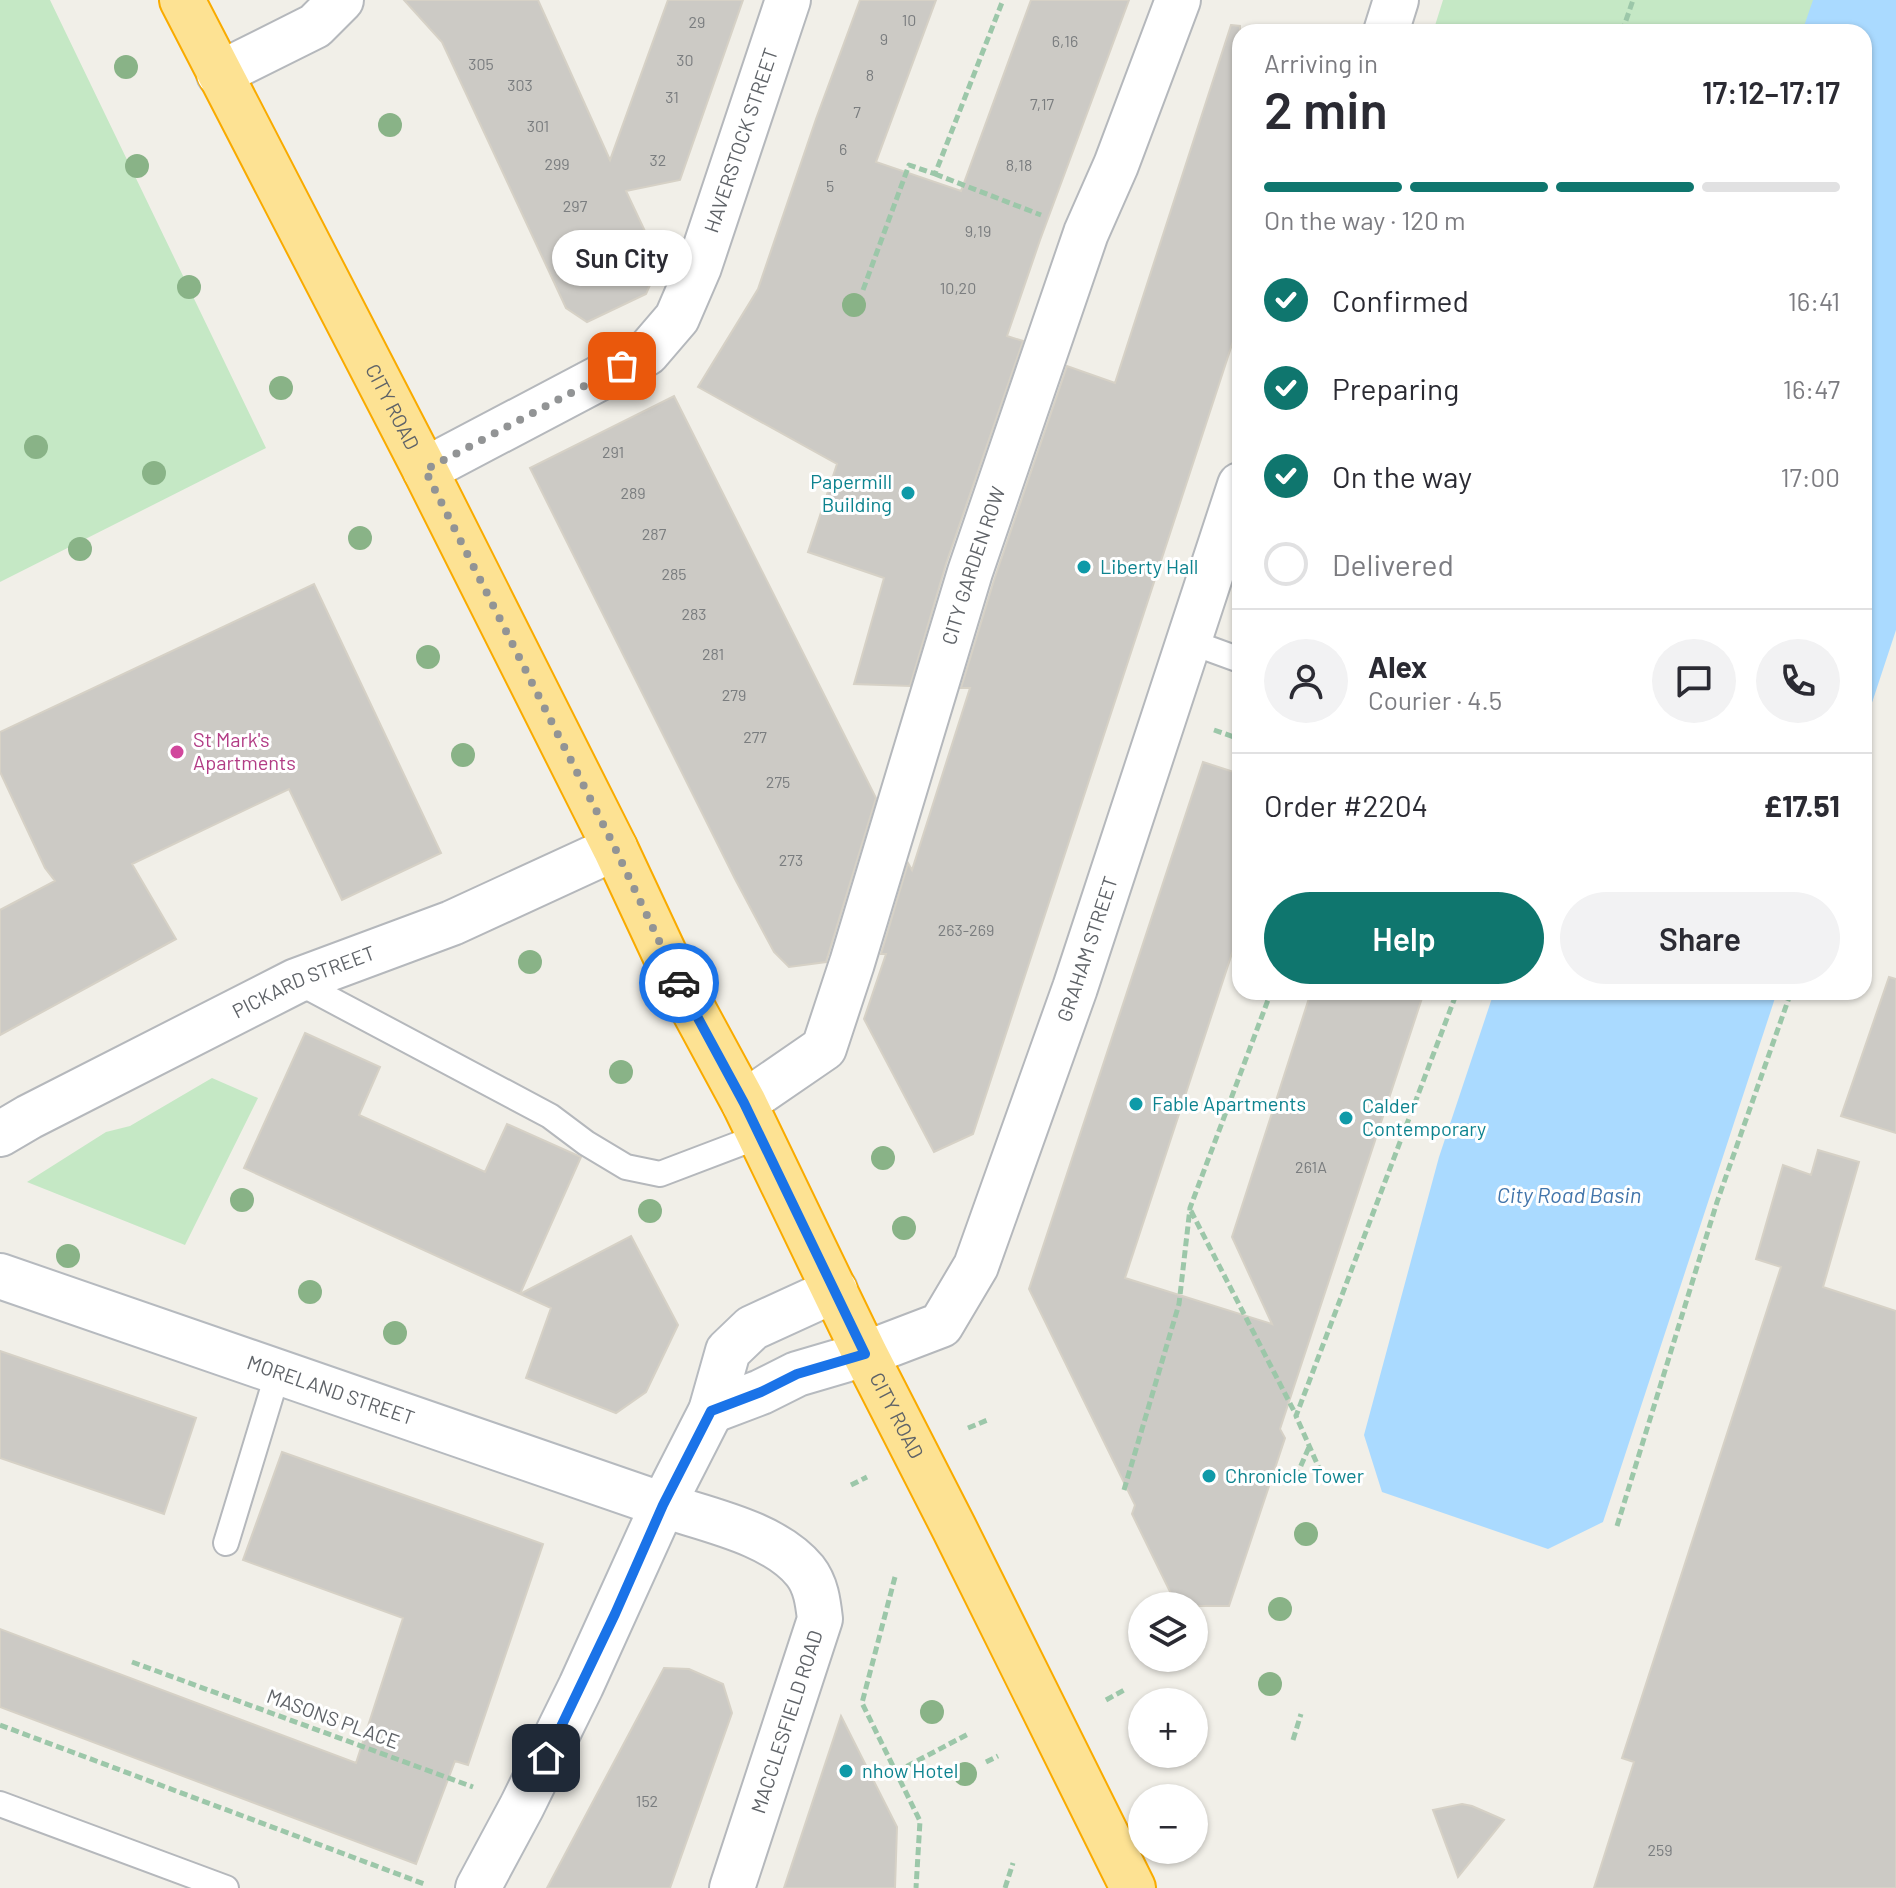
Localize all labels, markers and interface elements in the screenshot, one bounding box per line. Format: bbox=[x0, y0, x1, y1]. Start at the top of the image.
house number: 10 bbox=[902, 10, 916, 29]
house number: 29 bbox=[689, 12, 705, 31]
house number: 9 bbox=[880, 29, 888, 48]
house number: 6,16 bbox=[1052, 31, 1078, 50]
street label: HAVERSTOCK STREET bbox=[698, 45, 782, 236]
text: Arriving in bbox=[1264, 47, 1378, 78]
house number: 30 bbox=[676, 50, 694, 69]
house number: 305 bbox=[468, 54, 494, 73]
house number: 8 bbox=[866, 65, 874, 84]
text: 17:12–17:17 bbox=[1702, 74, 1840, 110]
house number: 303 bbox=[507, 75, 533, 94]
text: 2 min bbox=[1264, 77, 1388, 139]
house number: 31 bbox=[665, 87, 679, 106]
house number: 7,17 bbox=[1030, 94, 1055, 113]
house number: 7 bbox=[853, 102, 861, 121]
house number: 301 bbox=[527, 116, 549, 135]
house number: 6 bbox=[839, 139, 847, 158]
house number: 32 bbox=[650, 150, 666, 169]
house number: 299 bbox=[544, 154, 570, 173]
house number: 8,18 bbox=[1006, 155, 1032, 174]
house number: 5 bbox=[826, 176, 834, 195]
house number: 297 bbox=[563, 196, 588, 215]
text: On the way · 120 m bbox=[1264, 204, 1466, 235]
house number: 9,19 bbox=[965, 221, 991, 240]
callout: Sun City bbox=[552, 230, 692, 286]
text: Sun City bbox=[575, 242, 669, 273]
house number: 10,20 bbox=[940, 278, 976, 297]
icon: check bbox=[1264, 278, 1308, 322]
text: Confirmed bbox=[1332, 282, 1469, 318]
text: 16:41 bbox=[1788, 285, 1840, 316]
pin bbox=[588, 332, 656, 400]
icon: bag bbox=[600, 344, 644, 388]
street label: CITY ROAD bbox=[361, 359, 425, 453]
icon: check bbox=[1264, 366, 1308, 410]
text: Preparing bbox=[1332, 370, 1459, 406]
text: 16:47 bbox=[1783, 373, 1840, 404]
house number: 291 bbox=[602, 442, 624, 461]
icon: check bbox=[1264, 454, 1308, 498]
text: On the way bbox=[1332, 458, 1472, 494]
text: 17:00 bbox=[1780, 461, 1840, 492]
place label: Papermill Building bbox=[810, 469, 892, 516]
house number: 289 bbox=[620, 483, 646, 502]
street label: CITY GARDEN ROW bbox=[936, 483, 1010, 647]
marker: Papermill Building bbox=[899, 484, 917, 502]
house number: 287 bbox=[642, 524, 667, 543]
text: Delivered bbox=[1332, 546, 1454, 582]
place label: Liberty Hall bbox=[1100, 554, 1198, 578]
marker: Liberty Hall bbox=[1075, 558, 1093, 576]
house number: 285 bbox=[661, 564, 687, 583]
house number: 283 bbox=[681, 604, 707, 623]
button: person bbox=[1264, 639, 1348, 723]
button: chat bbox=[1652, 639, 1736, 723]
button: phone bbox=[1756, 639, 1840, 723]
house number: 281 bbox=[702, 644, 724, 663]
text: Alex bbox=[1368, 648, 1427, 684]
text: Courier · 4.5 bbox=[1368, 684, 1502, 715]
house number: 279 bbox=[722, 685, 746, 704]
place label: St Mark's Apartments bbox=[193, 727, 296, 774]
house number: 277 bbox=[743, 727, 767, 746]
marker: St Mark's Apartments bbox=[168, 743, 186, 761]
house number: 275 bbox=[766, 772, 790, 791]
text: Order #2204 bbox=[1264, 787, 1428, 823]
text: £17.51 bbox=[1764, 787, 1840, 823]
house number: 273 bbox=[779, 850, 803, 869]
street label: GRAHAM STREET bbox=[1051, 873, 1122, 1025]
button: Help bbox=[1264, 892, 1544, 984]
button: Share bbox=[1560, 892, 1840, 984]
house number: 263-269 bbox=[938, 920, 994, 939]
street label: PICKARD STREET bbox=[228, 940, 378, 1023]
courier bbox=[639, 943, 719, 1023]
icon: car bbox=[657, 961, 701, 1005]
place label: Fable Apartments bbox=[1152, 1091, 1306, 1115]
place label: Calder Contemporary bbox=[1362, 1093, 1486, 1140]
marker: Fable Apartments bbox=[1127, 1095, 1145, 1113]
marker: Calder Contemporary bbox=[1337, 1109, 1355, 1127]
house number: 261A bbox=[1295, 1157, 1327, 1176]
water label: City Road Basin bbox=[1497, 1181, 1641, 1207]
street label: MORELAND STREET bbox=[244, 1349, 418, 1429]
street label: CITY ROAD bbox=[866, 1368, 929, 1462]
place label: Chronicle Tower bbox=[1225, 1463, 1364, 1487]
marker: Chronicle Tower bbox=[1200, 1467, 1218, 1485]
map controls bbox=[1128, 1592, 1208, 1864]
button: layers bbox=[1128, 1592, 1208, 1672]
street label: MACCLESFIELD ROAD bbox=[745, 1627, 827, 1816]
street label: MASONS PLACE bbox=[264, 1683, 403, 1753]
button: + bbox=[1128, 1688, 1208, 1768]
pin bbox=[512, 1724, 580, 1792]
icon: home bbox=[524, 1736, 568, 1780]
place label: nhow Hotel bbox=[862, 1758, 958, 1782]
marker: nhow Hotel bbox=[837, 1762, 855, 1780]
button: − bbox=[1128, 1784, 1208, 1864]
house number: 152 bbox=[636, 1791, 658, 1810]
house number: 259 bbox=[1647, 1840, 1673, 1859]

